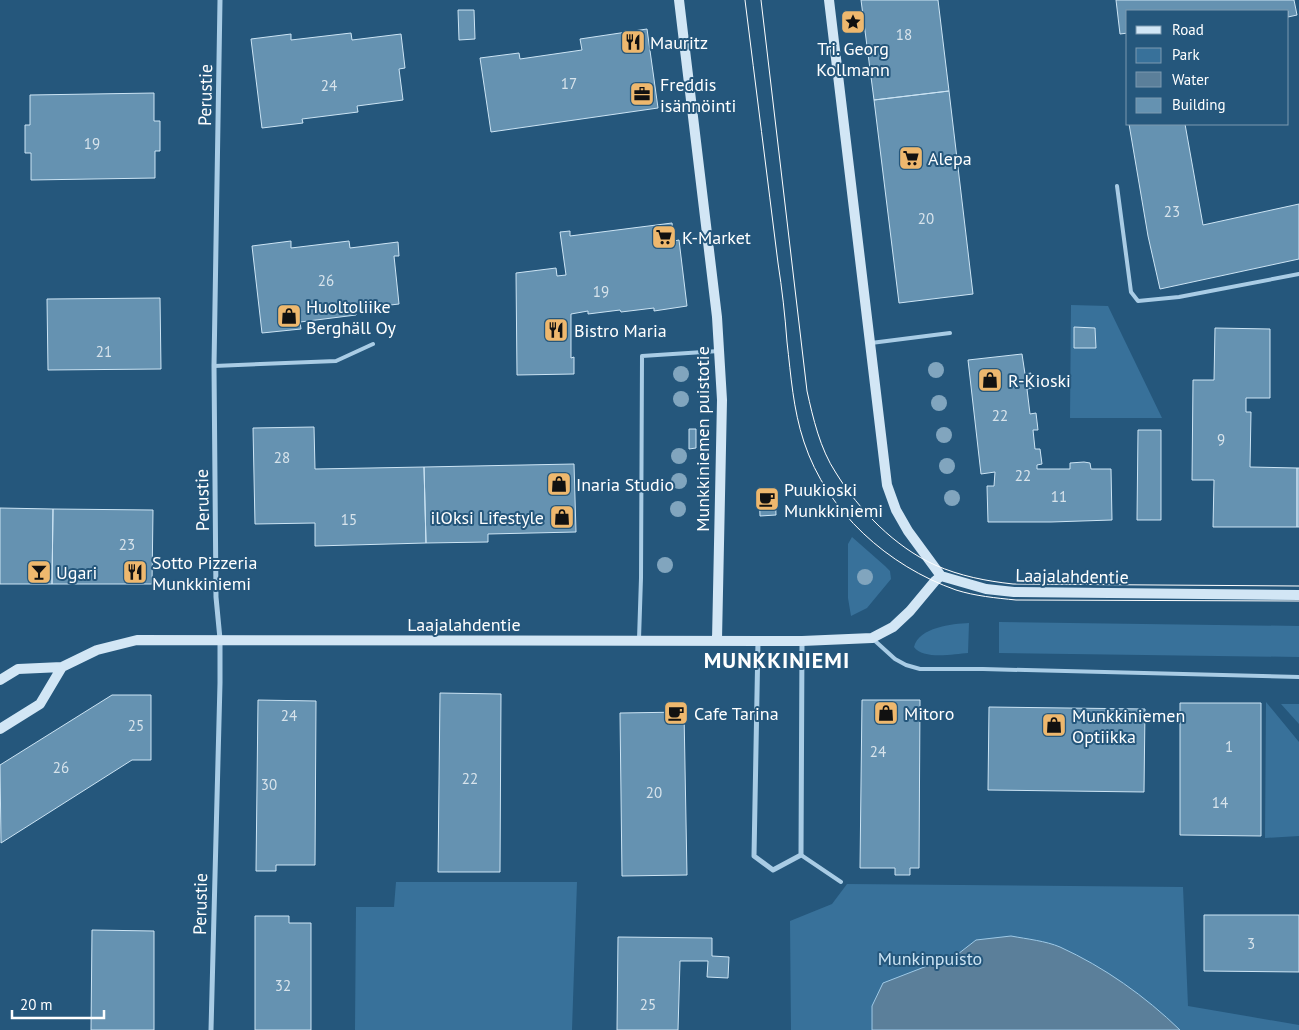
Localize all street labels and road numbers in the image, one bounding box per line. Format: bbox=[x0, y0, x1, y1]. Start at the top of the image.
street label: Perustie bbox=[193, 64, 217, 126]
street label: Munkkiniemen puistotie bbox=[691, 346, 714, 532]
street label: Perustie bbox=[190, 469, 214, 531]
street label: Laajalahdentie bbox=[1015, 564, 1129, 588]
street label: Laajalahdentie bbox=[407, 613, 521, 636]
street label: Perustie bbox=[188, 873, 212, 935]

